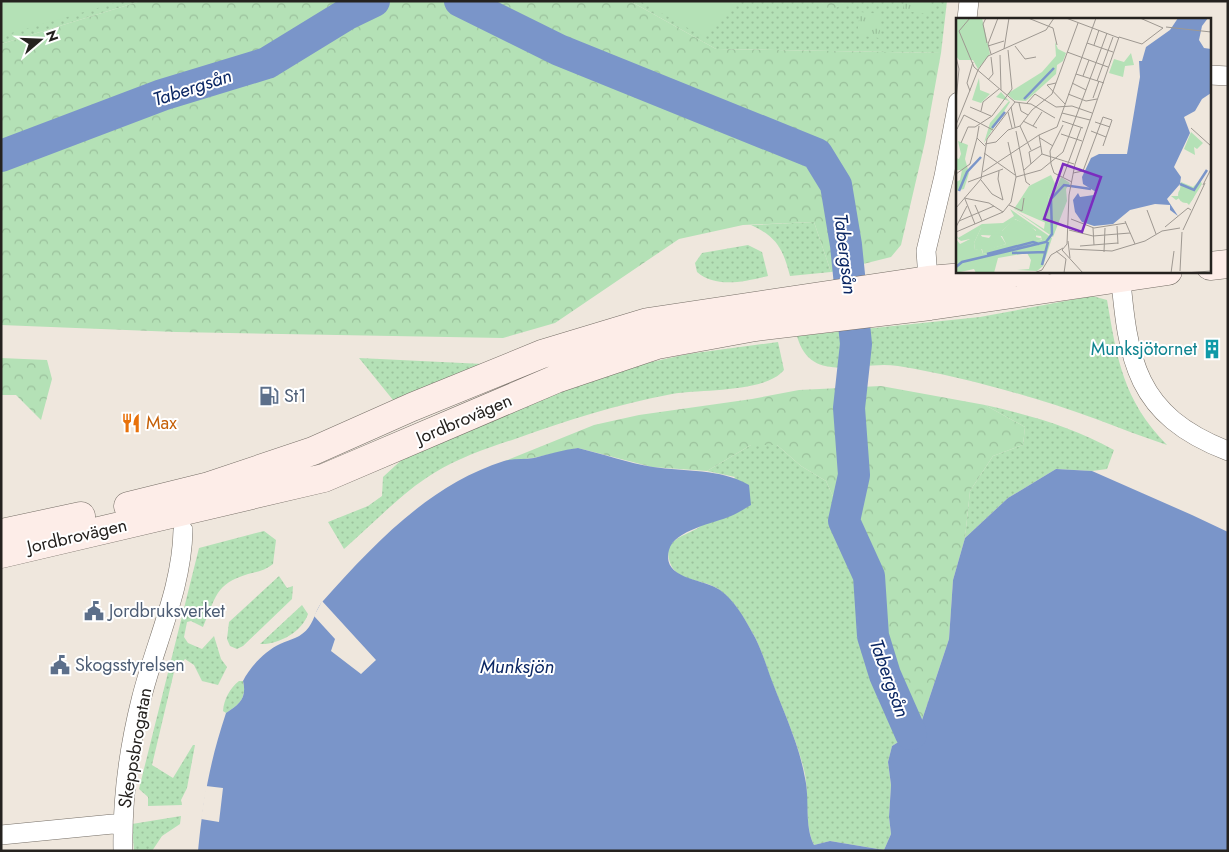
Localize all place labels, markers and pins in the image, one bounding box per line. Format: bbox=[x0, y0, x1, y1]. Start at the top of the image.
place label: Munksjötornet bbox=[1091, 336, 1198, 362]
building icon: Munksjötornet bbox=[1201, 338, 1223, 360]
place label: St1 bbox=[284, 383, 306, 409]
fuel station icon: St1 bbox=[258, 385, 280, 407]
place label: Max bbox=[146, 410, 177, 436]
restaurant icon: Max bbox=[120, 412, 142, 434]
place label: Jordbruksverket bbox=[107, 598, 226, 624]
public building icon: Jordbruksverket bbox=[83, 600, 105, 622]
place label: Skogsstyrelsen bbox=[75, 652, 185, 678]
public building icon: Skogsstyrelsen bbox=[49, 654, 71, 676]

